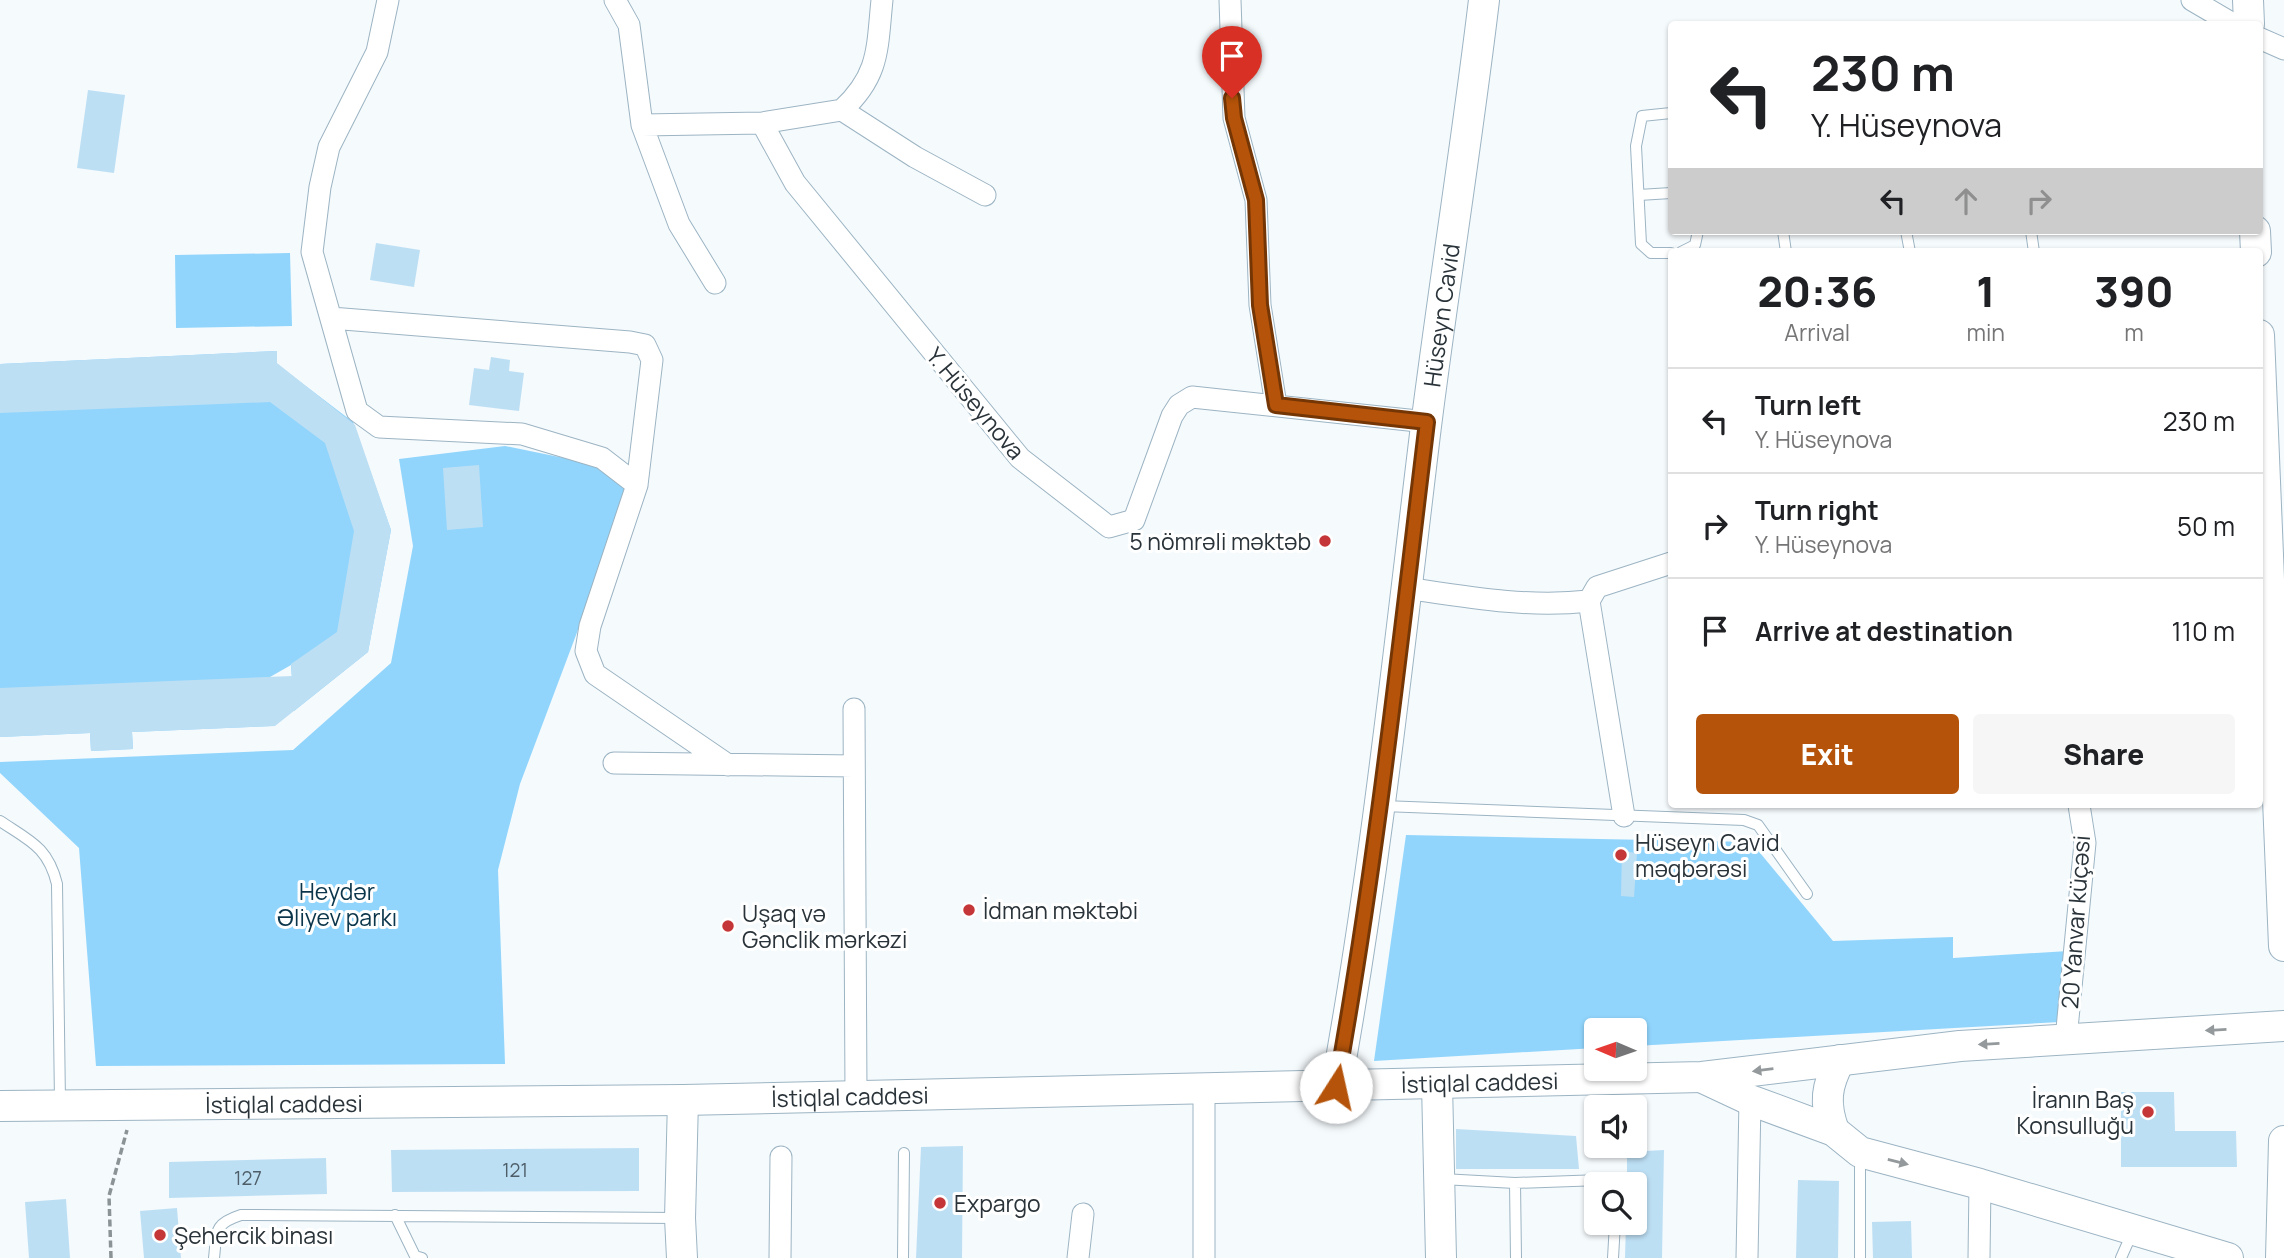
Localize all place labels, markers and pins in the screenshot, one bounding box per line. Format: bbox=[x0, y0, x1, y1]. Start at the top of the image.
pin bbox=[1202, 26, 1262, 98]
place label: 5 nömrəli məktəb bbox=[1129, 525, 1311, 557]
marker: 5 nömrəli məktəb bbox=[1317, 533, 1333, 549]
place label: Hüseyn Cavid məqbərəsi bbox=[1635, 826, 1780, 884]
marker: Hüseyn Cavid məqbərəsi bbox=[1613, 847, 1629, 863]
place label: İdman məktəbi bbox=[983, 894, 1138, 926]
place label: Uşaq və Gənclik mərkəzi bbox=[742, 897, 907, 955]
marker: İdman məktəbi bbox=[961, 902, 977, 918]
marker: Uşaq və Gənclik mərkəzi bbox=[720, 918, 736, 934]
place label: İranın Baş Konsulluğu bbox=[2017, 1083, 2134, 1141]
marker: İranın Baş Konsulluğu bbox=[2140, 1104, 2156, 1120]
place label: Expargo bbox=[954, 1187, 1041, 1219]
marker: Expargo bbox=[932, 1195, 948, 1211]
place label: Şehercik binası bbox=[174, 1219, 333, 1251]
marker: Şehercik binası bbox=[152, 1227, 168, 1243]

